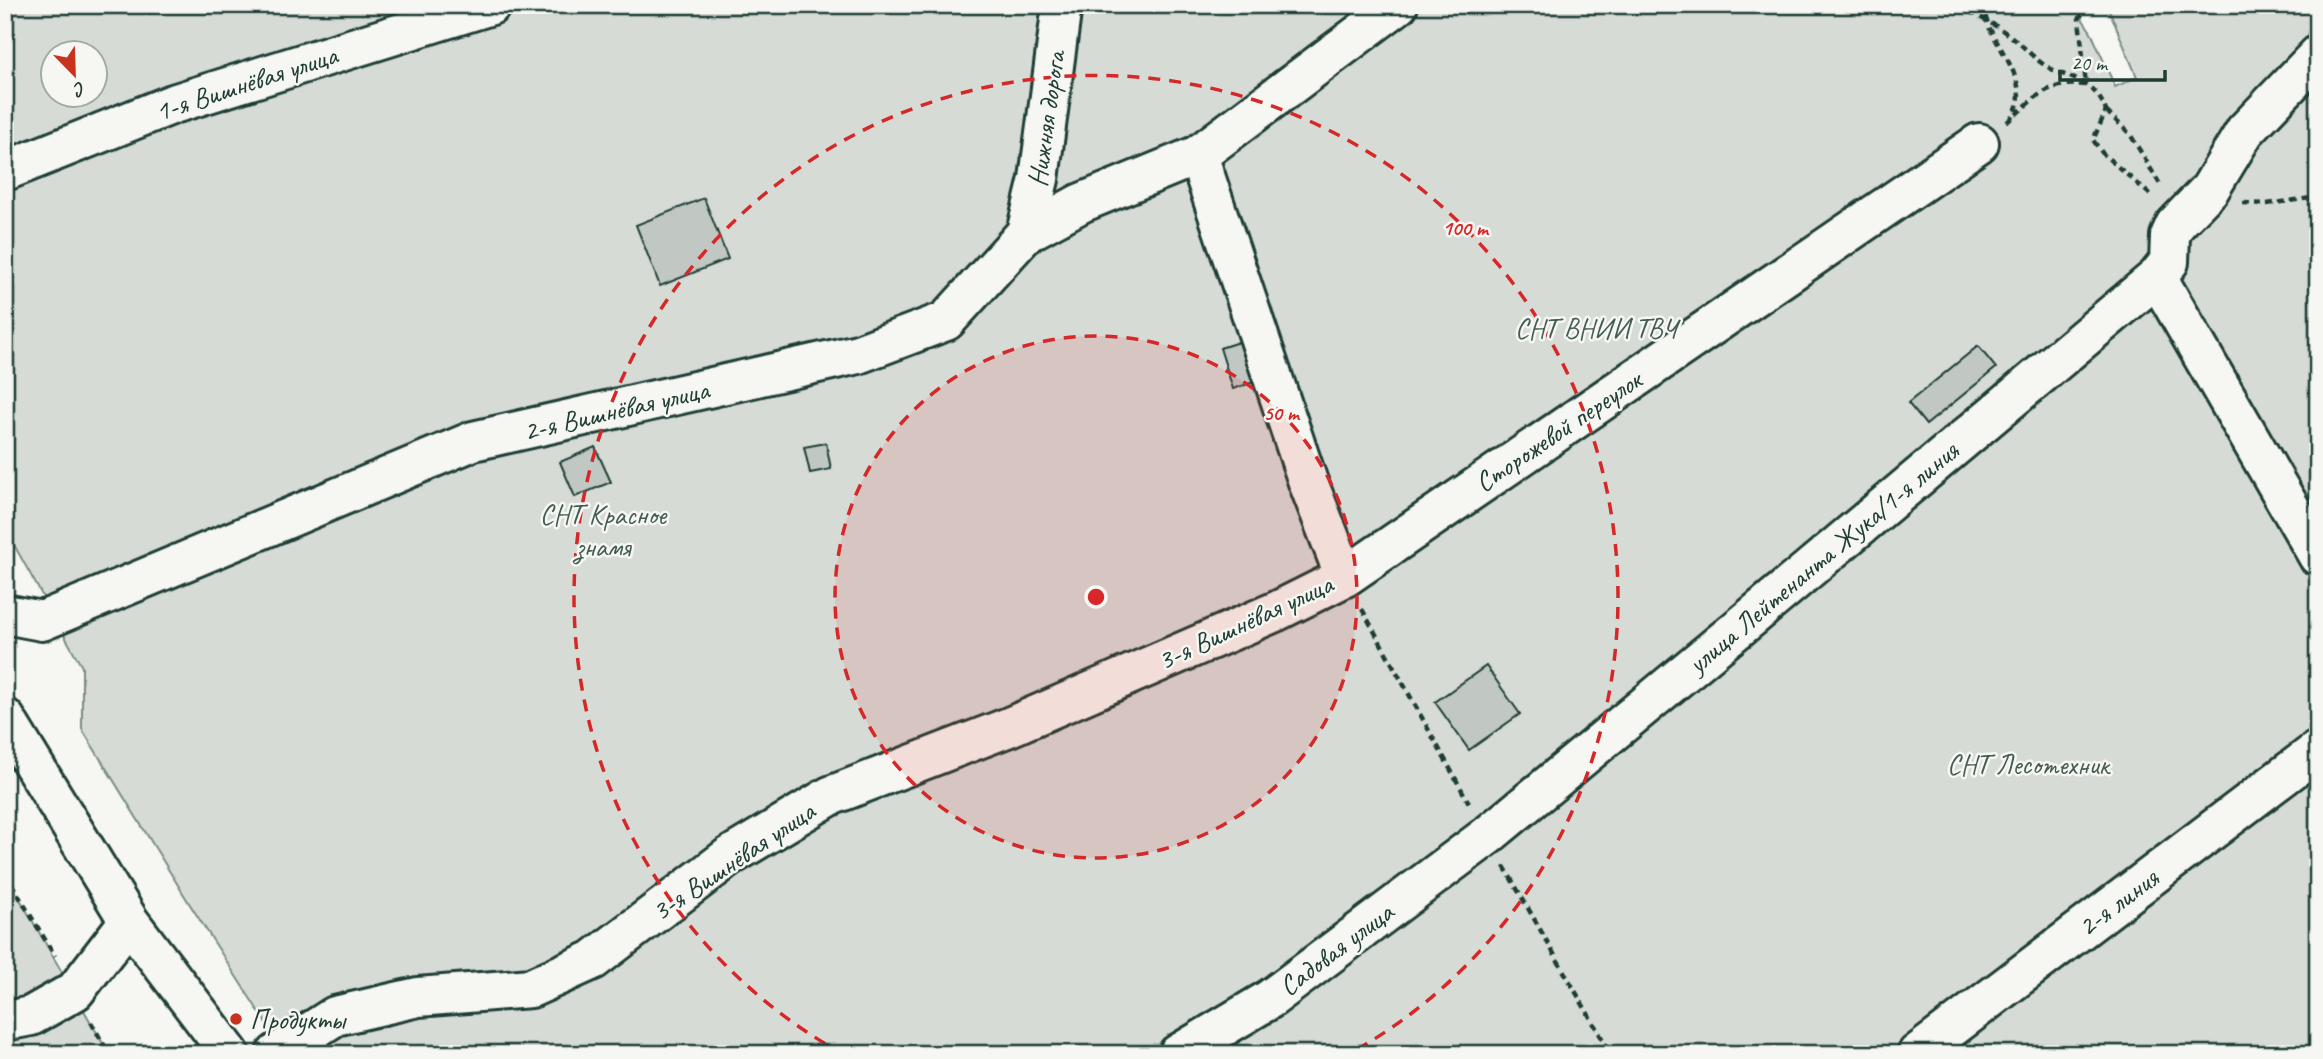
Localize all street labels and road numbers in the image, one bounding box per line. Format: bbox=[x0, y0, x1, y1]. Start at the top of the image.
street label: 1-я Вишнёвая улица bbox=[151, 37, 343, 129]
street label: Нижняя дорога bbox=[1019, 47, 1073, 189]
street label: Сторожевой переулок bbox=[1468, 361, 1650, 500]
street label: 2-я Вишнёвая улица bbox=[520, 371, 714, 448]
street label: улица Лейтенанта Жука/1-я линия bbox=[1679, 433, 1966, 682]
street label: 3-я Вишнёвая улица bbox=[1152, 565, 1340, 678]
street label: 3-я Вишнёвая улица bbox=[645, 793, 823, 928]
street label: 2-я линия bbox=[2071, 860, 2166, 944]
street label: Садовая улица bbox=[1272, 894, 1402, 1003]

